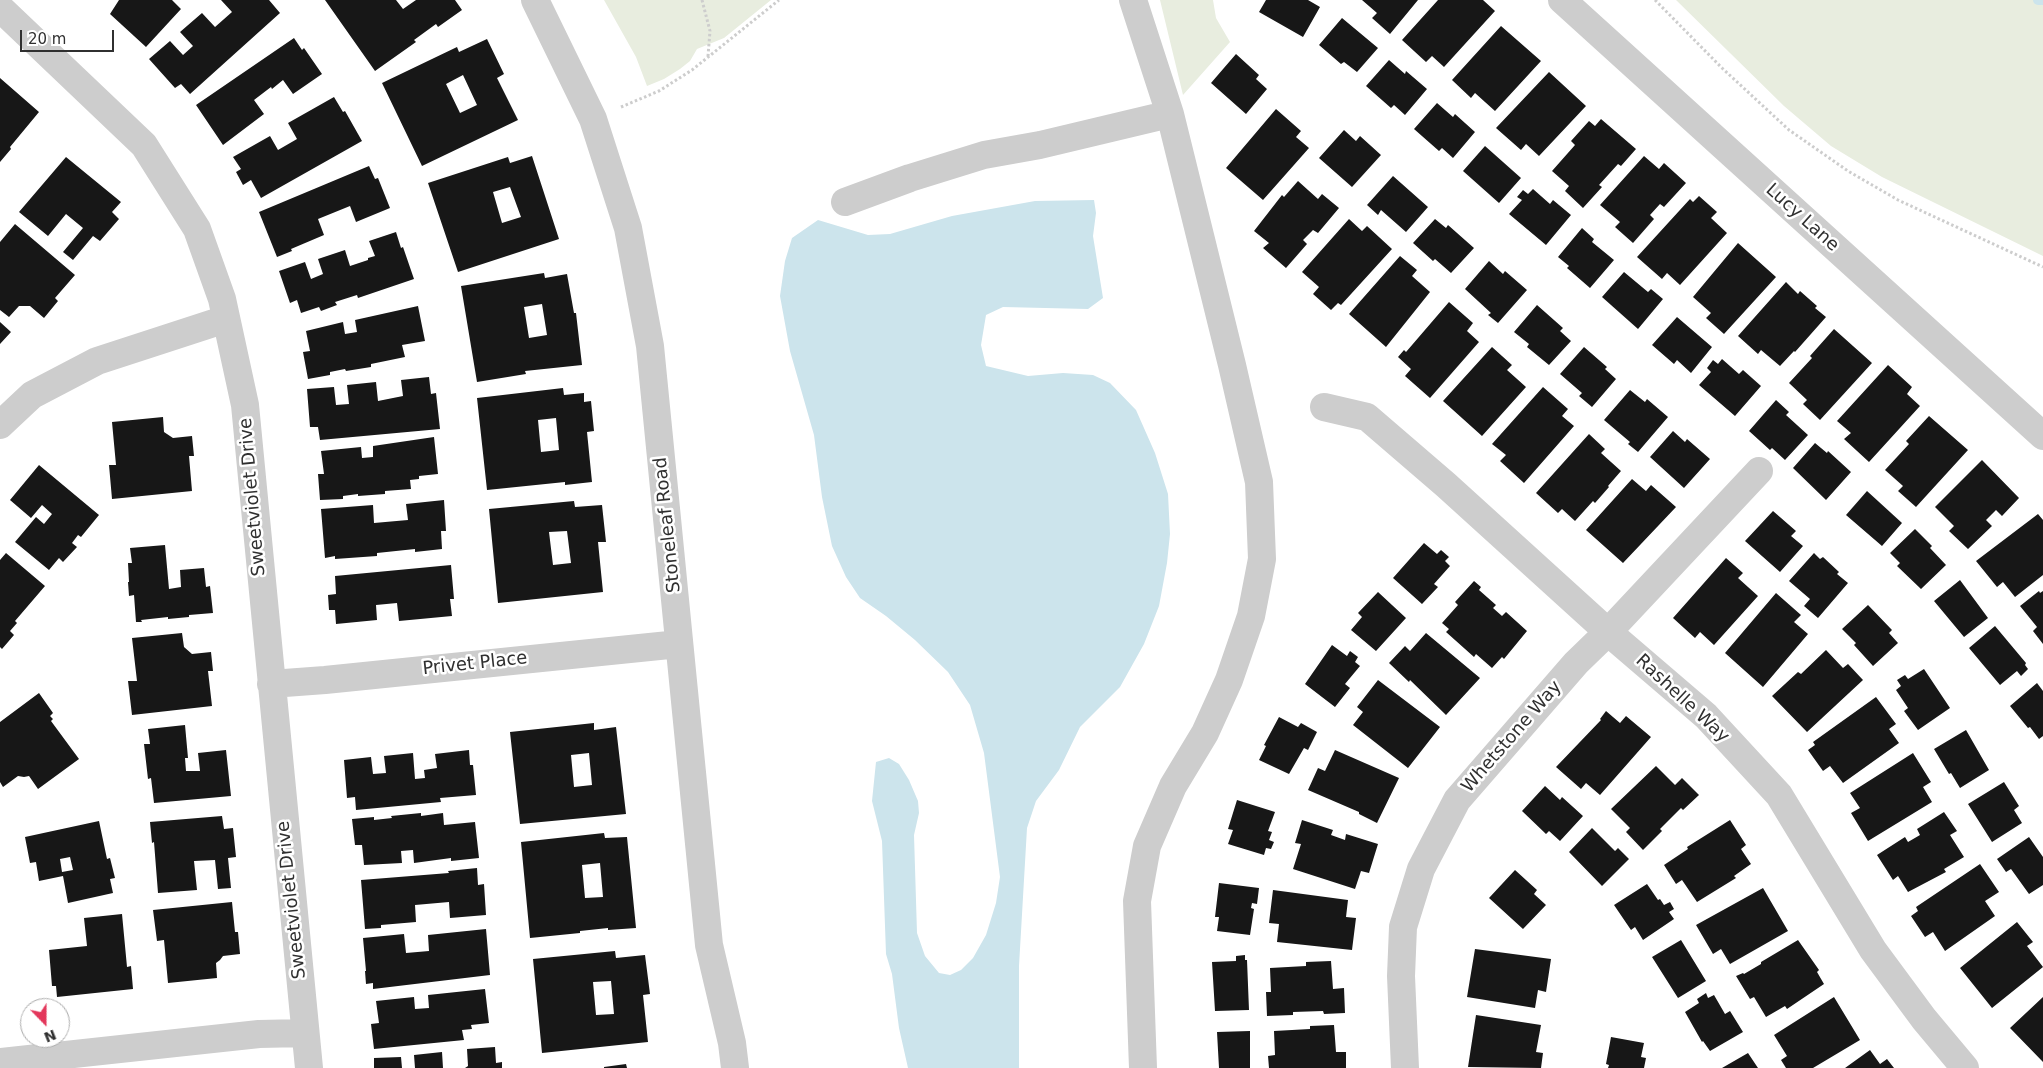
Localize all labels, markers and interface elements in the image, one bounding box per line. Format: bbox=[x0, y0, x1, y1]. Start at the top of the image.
scale bar bbox=[22, 20, 116, 52]
text: 20 m bbox=[28, 30, 66, 48]
street label: Lucy Lane bbox=[1761, 180, 1843, 256]
street label: Sweetviolet Drive bbox=[235, 417, 271, 577]
street label: Stoneleaf Road bbox=[650, 456, 686, 594]
street label: Privet Place bbox=[422, 648, 528, 680]
street label: Rashelle Way bbox=[1631, 650, 1733, 748]
street label: Whetstone Way bbox=[1457, 677, 1567, 797]
street label: Sweetviolet Drive bbox=[273, 820, 311, 980]
north arrow bbox=[20, 998, 70, 1048]
text: N bbox=[42, 1026, 59, 1046]

